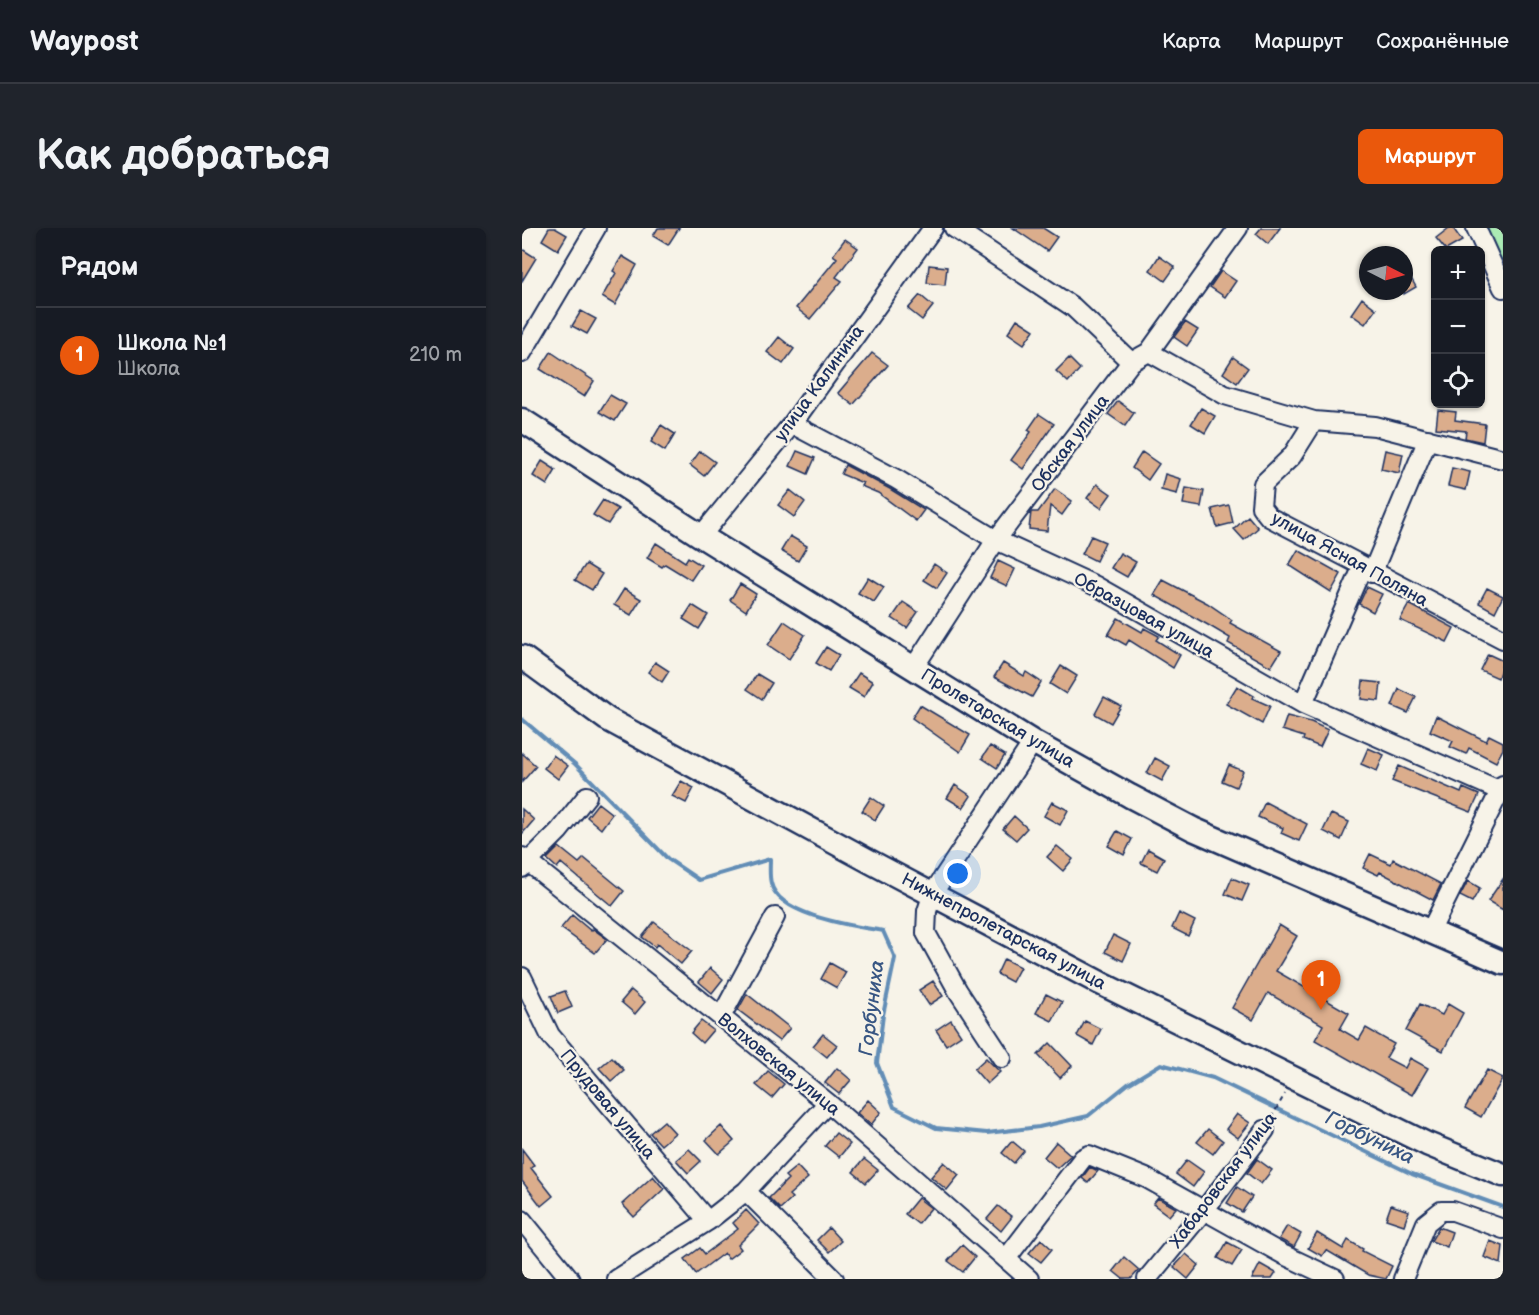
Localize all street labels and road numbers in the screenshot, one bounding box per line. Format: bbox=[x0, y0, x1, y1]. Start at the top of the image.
street label: улица Калинина bbox=[770, 321, 869, 445]
street label: Обская улица bbox=[1027, 390, 1114, 496]
street label: улица Ясная Поляна bbox=[1268, 508, 1432, 611]
street label: Образцовая улица bbox=[1070, 568, 1218, 663]
street label: Пролетарская улица bbox=[917, 664, 1079, 773]
street label: Нижнепролетарская улица bbox=[898, 869, 1110, 994]
street label: Волховская улица bbox=[713, 1009, 844, 1120]
street label: Прудовая улица bbox=[556, 1045, 660, 1164]
street label: Хабаровская улица bbox=[1166, 1108, 1281, 1252]

